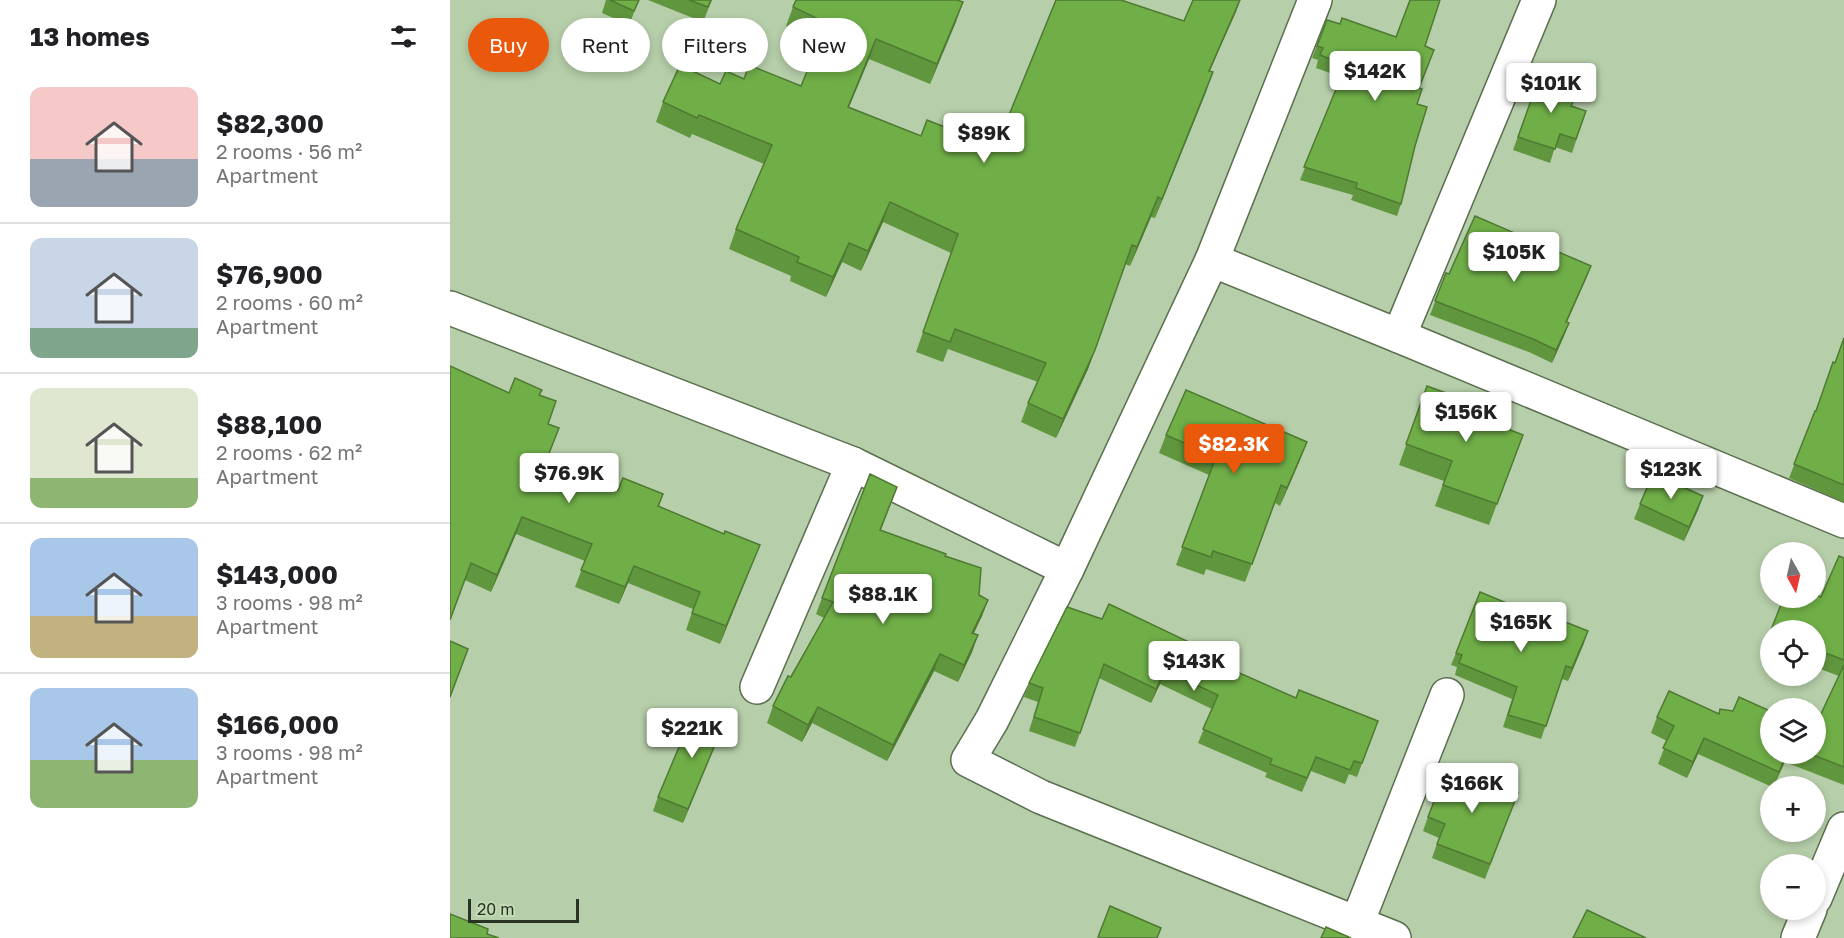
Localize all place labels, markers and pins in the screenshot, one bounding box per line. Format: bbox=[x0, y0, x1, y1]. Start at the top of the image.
pin: $142K bbox=[1333, 51, 1417, 102]
pin: $101K bbox=[1509, 63, 1593, 114]
pin: $89K bbox=[948, 113, 1020, 164]
pin: $105K bbox=[1472, 232, 1556, 283]
pin: $156K bbox=[1424, 392, 1508, 443]
pin: $82.3K bbox=[1185, 424, 1283, 475]
pin: $123K bbox=[1629, 449, 1713, 500]
pin: $76.9K bbox=[520, 453, 618, 504]
pin: $88.1K bbox=[834, 574, 932, 625]
pin: $165K bbox=[1479, 602, 1563, 653]
pin: $143K bbox=[1152, 641, 1236, 692]
pin: $221K bbox=[650, 708, 734, 759]
pin: $166K bbox=[1430, 763, 1514, 814]

